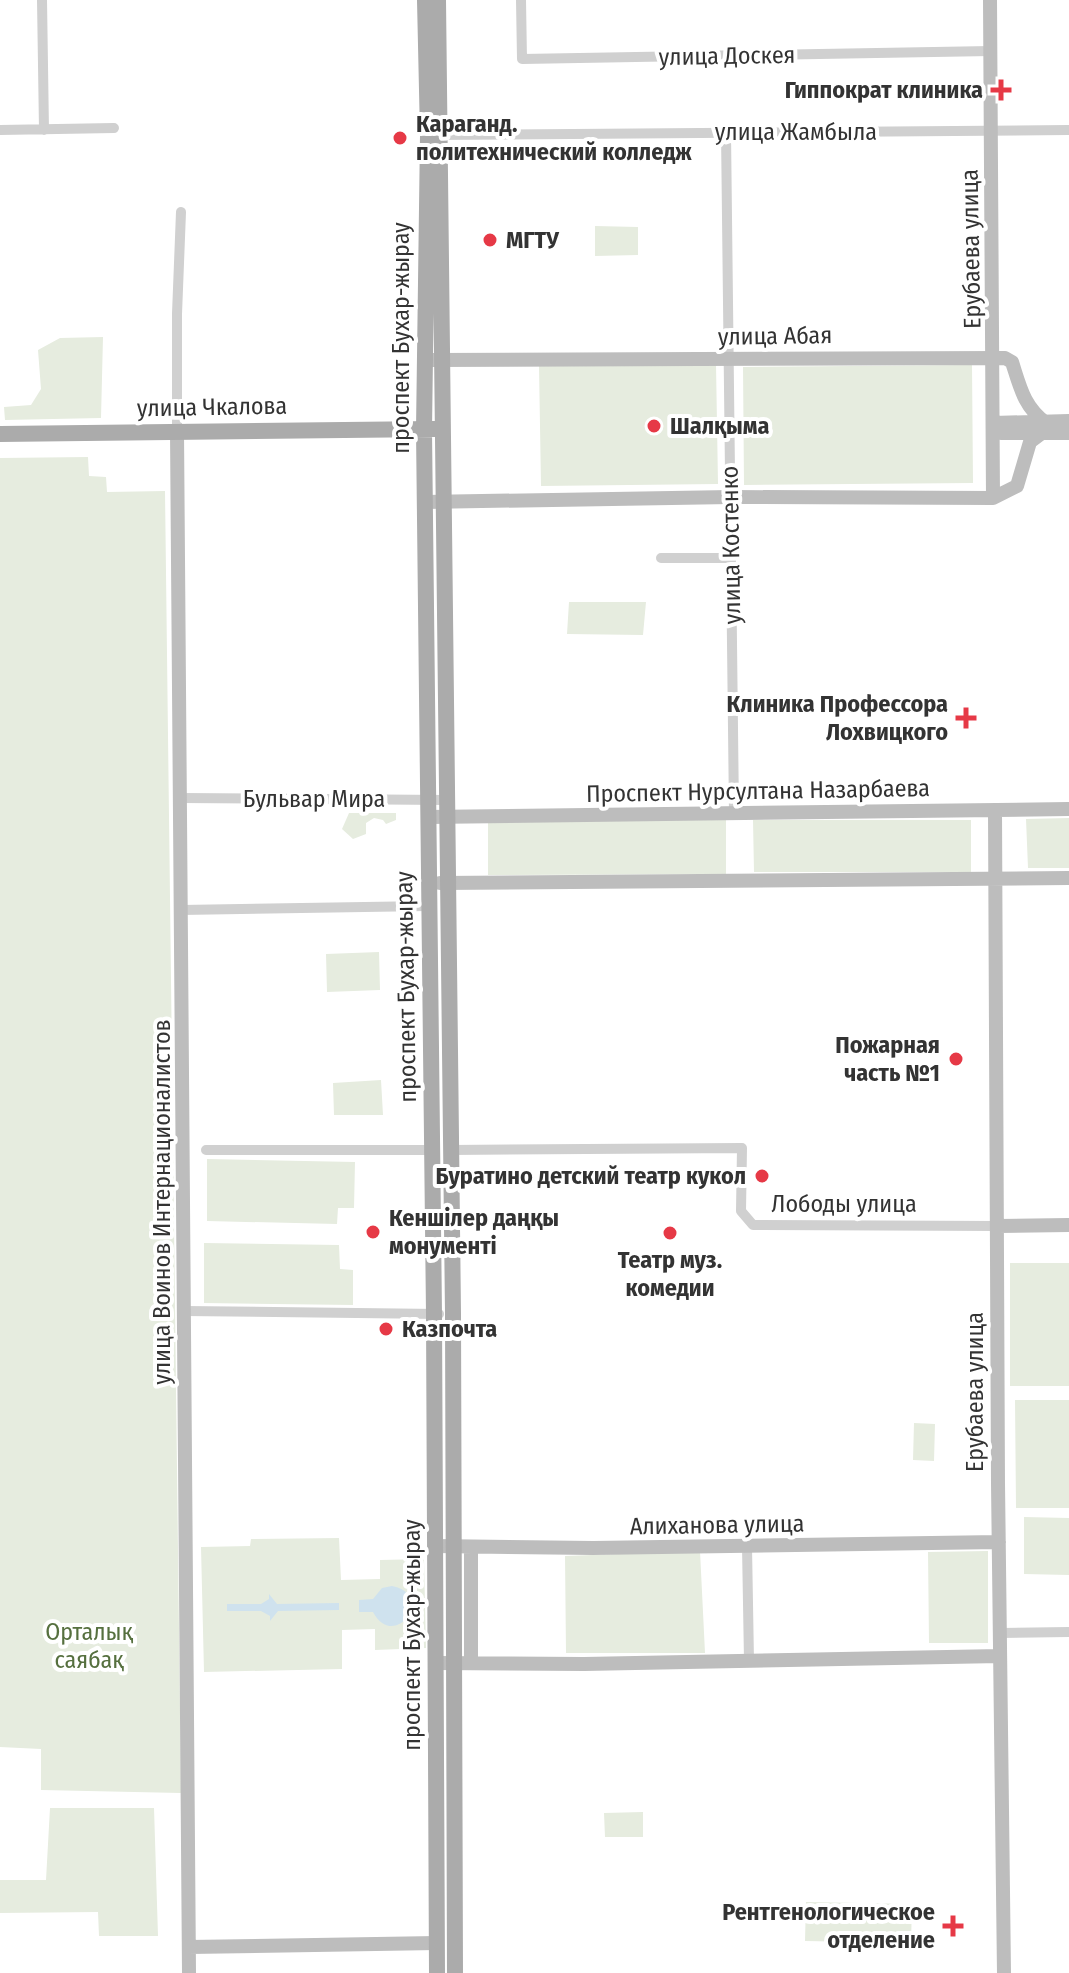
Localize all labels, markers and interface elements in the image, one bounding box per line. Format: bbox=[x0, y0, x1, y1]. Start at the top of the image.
street label: улица Доскея bbox=[658, 41, 796, 71]
place label: Гиппократ клиника bbox=[785, 76, 983, 104]
marker: Гиппократ клиника bbox=[990, 79, 1012, 101]
place label: Караганд. политехнический колледж bbox=[416, 110, 692, 166]
street label: улица Жамбыла bbox=[715, 118, 877, 146]
marker: Караганд. политехнический колледж bbox=[391, 129, 409, 147]
street label: Ерубаева улица bbox=[956, 169, 986, 329]
street label: проспект Бухар-жырау bbox=[387, 222, 415, 454]
place label: МГТУ bbox=[506, 226, 560, 254]
marker: МГТУ bbox=[481, 231, 499, 249]
street label: улица Абая bbox=[718, 321, 832, 351]
street label: улица Чкалова bbox=[137, 392, 287, 422]
place label: Шалқыма bbox=[670, 412, 770, 440]
marker: Шалқыма bbox=[645, 417, 663, 435]
street label: улица Костенко bbox=[716, 465, 746, 625]
place label: Клиника Профессора Лохвицкого bbox=[727, 690, 948, 746]
marker: Клиника Профессора Лохвицкого bbox=[955, 707, 977, 729]
street label: Проспект Нурсултана Назарбаева bbox=[586, 774, 930, 808]
street label: Бульвар Мира bbox=[243, 785, 385, 813]
street label: проспект Бухар-жырау bbox=[390, 871, 422, 1103]
street label: улица Воинов Интернационалистов bbox=[148, 1019, 176, 1385]
place label: Пожарная часть №1 bbox=[835, 1031, 940, 1087]
marker: Пожарная часть №1 bbox=[947, 1050, 965, 1068]
place label: Буратино детский театр кукол bbox=[436, 1162, 746, 1190]
marker: Буратино детский театр кукол bbox=[753, 1167, 771, 1185]
street label: Лободы улица bbox=[771, 1190, 917, 1218]
place label: Кеншілер даңқы монументі bbox=[389, 1204, 559, 1260]
marker: Кеншілер даңқы монументі bbox=[364, 1223, 382, 1241]
marker: Театр муз. комедии bbox=[661, 1224, 679, 1242]
place label: Театр муз. комедии bbox=[618, 1246, 722, 1302]
street label: Ерубаева улица bbox=[961, 1312, 989, 1472]
place label: Казпочта bbox=[402, 1315, 497, 1343]
marker: Казпочта bbox=[377, 1320, 395, 1338]
street label: Алиханова улица bbox=[630, 1509, 804, 1541]
street label: проспект Бухар-жырау bbox=[398, 1519, 426, 1751]
park label: Орталық саябақ bbox=[45, 1618, 133, 1674]
place label: Рентгенологическое отделение bbox=[722, 1898, 935, 1954]
marker: Рентгенологическое отделение bbox=[942, 1915, 964, 1937]

